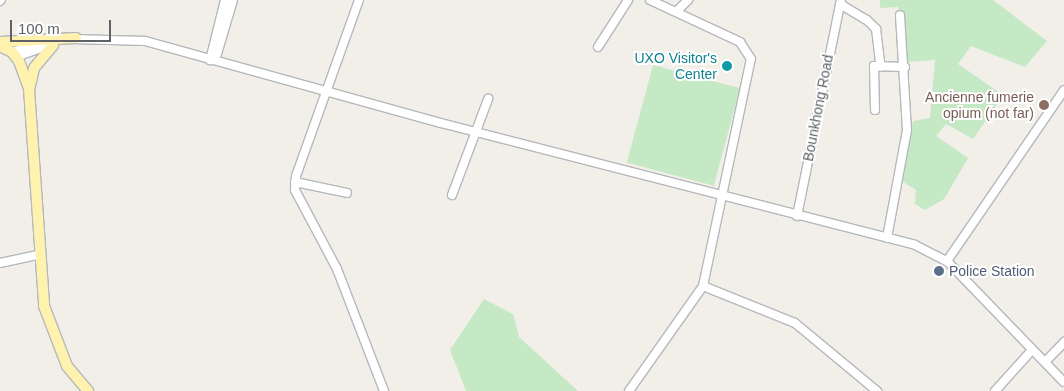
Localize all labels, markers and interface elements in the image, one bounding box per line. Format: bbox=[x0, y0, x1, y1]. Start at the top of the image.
scale bar bbox=[12, 10, 114, 42]
text: 100 m bbox=[18, 20, 60, 37]
place label: UXO Visitor's Center bbox=[634, 50, 717, 82]
street label: Bounkhong Road bbox=[799, 53, 837, 163]
marker: UXO Visitor's Center bbox=[721, 60, 733, 72]
place label: Ancienne fumerie opium (not far) bbox=[925, 89, 1034, 121]
marker: Ancienne fumerie opium (not far) bbox=[1038, 99, 1050, 111]
place label: Police Station bbox=[949, 263, 1035, 279]
marker: Police Station bbox=[933, 265, 945, 277]

